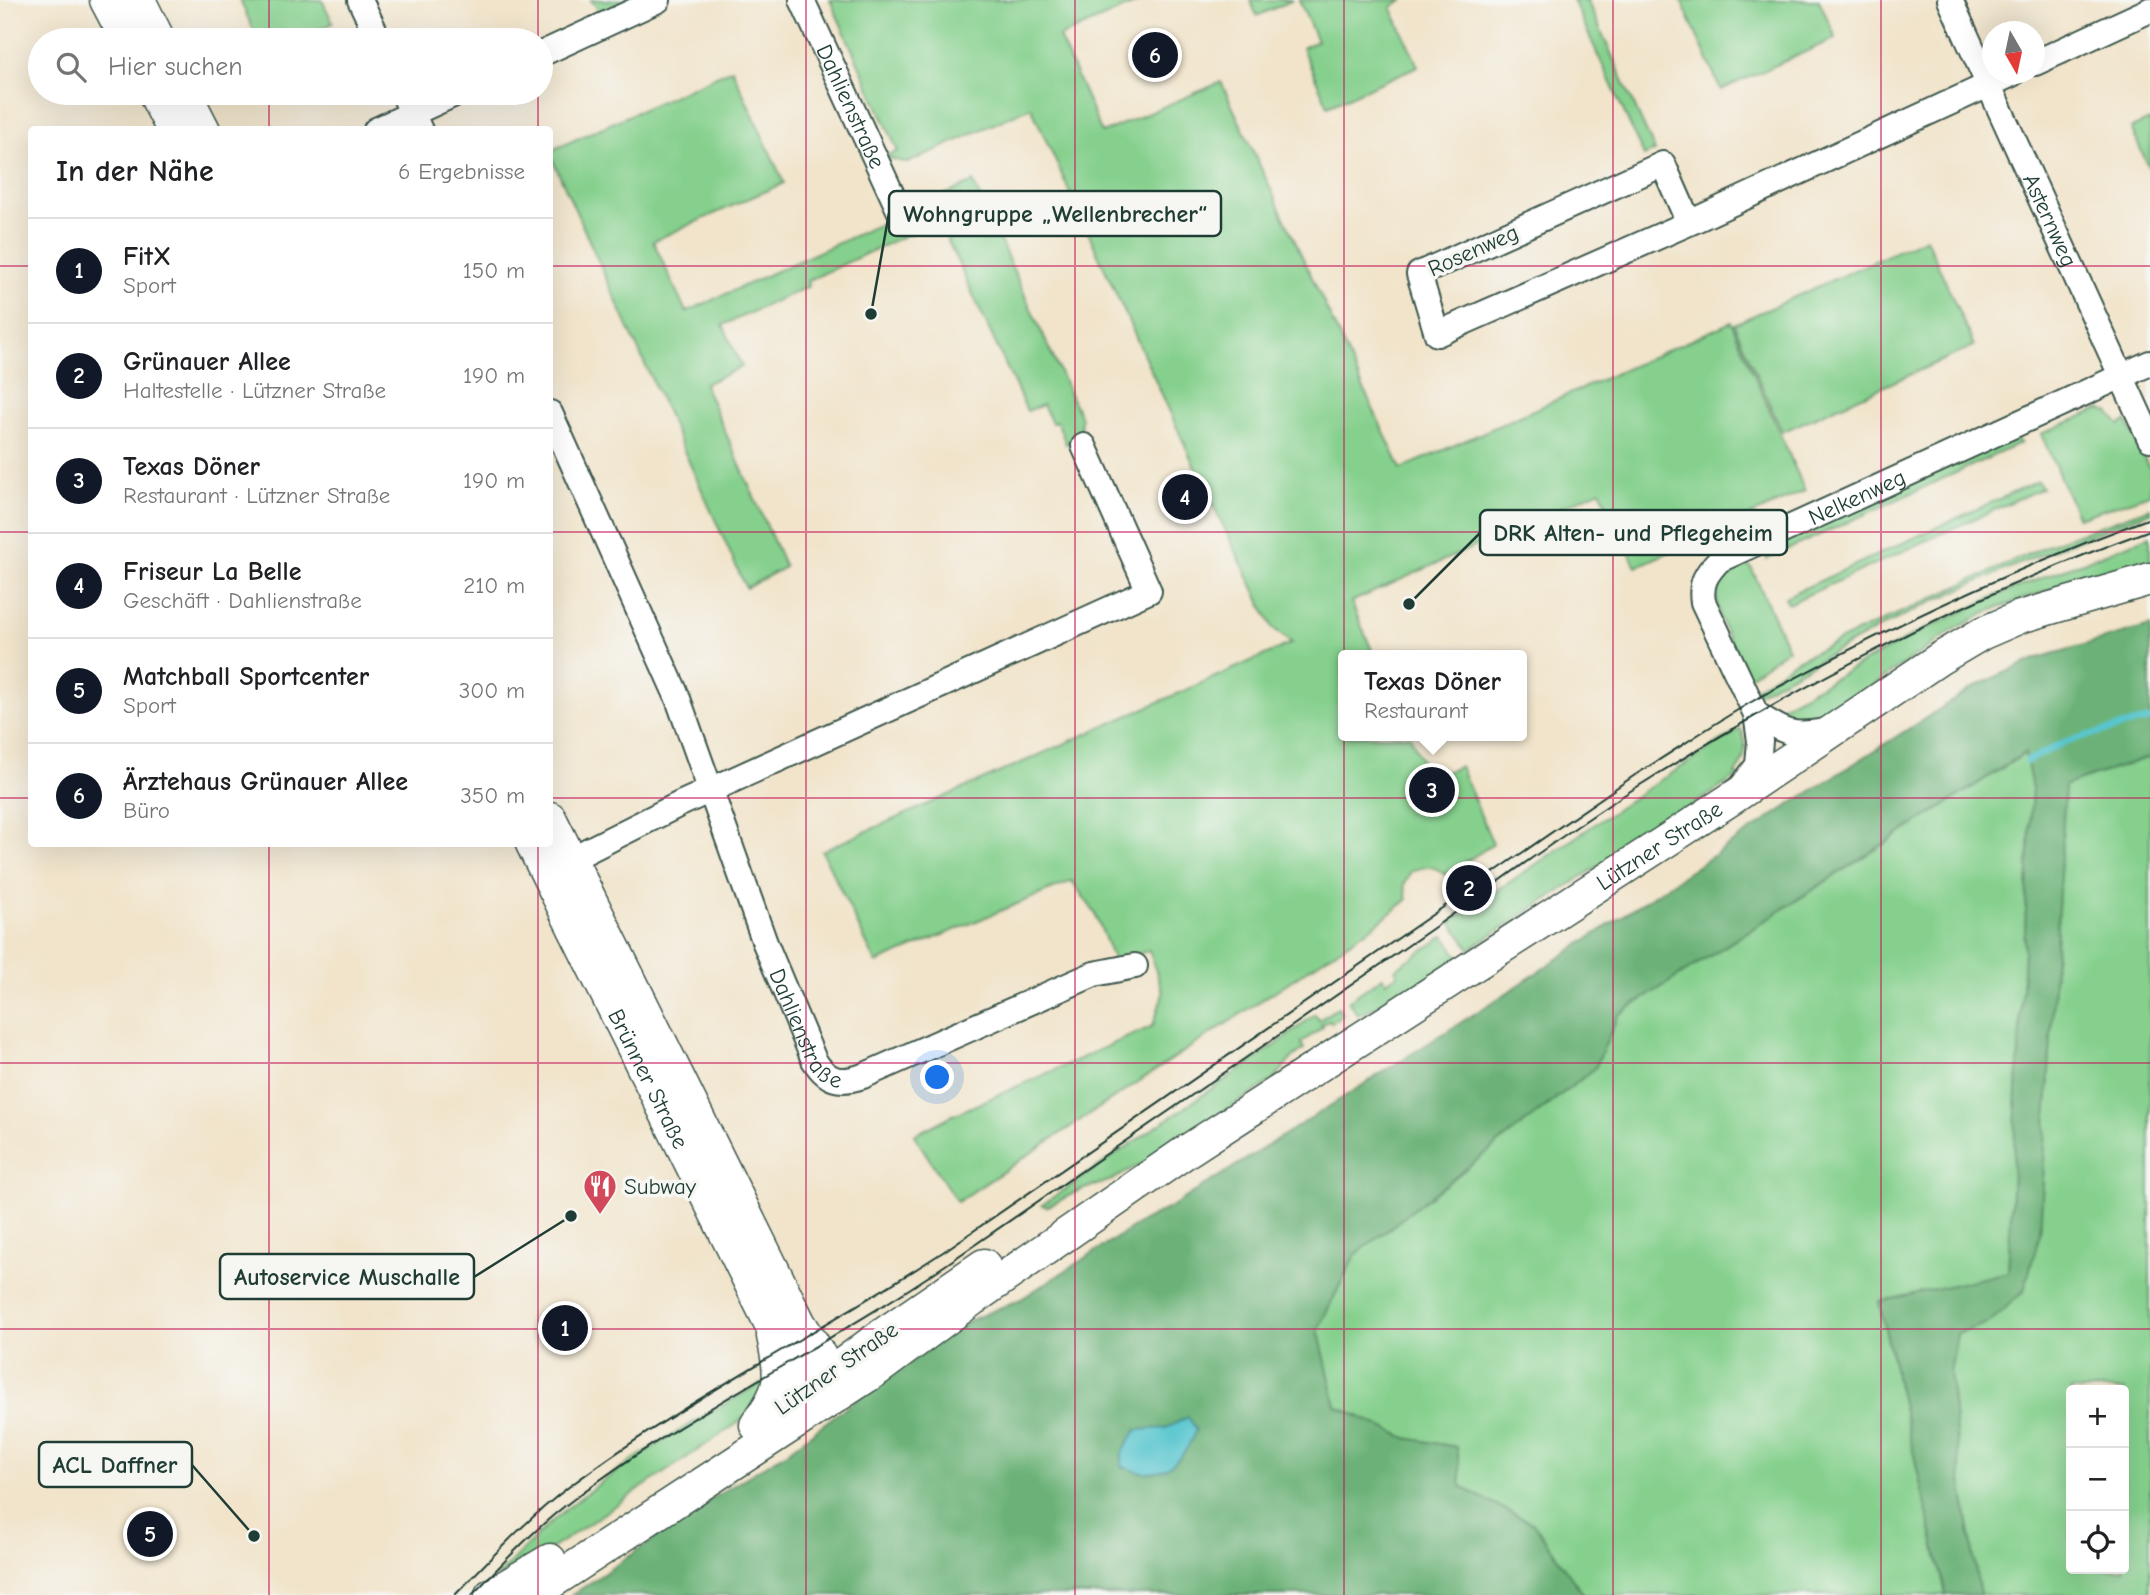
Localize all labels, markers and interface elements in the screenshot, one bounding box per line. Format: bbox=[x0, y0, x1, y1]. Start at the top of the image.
north arrow bbox=[1982, 21, 2045, 84]
search box bbox=[28, 28, 553, 105]
pin: 6 bbox=[1132, 29, 1178, 81]
street label: Dahlienstraße bbox=[810, 40, 891, 173]
icon: search bbox=[52, 48, 90, 86]
text: Hier suchen bbox=[108, 52, 243, 82]
text: In der Nähe bbox=[56, 154, 214, 189]
text: 6 Ergebnisse bbox=[398, 158, 525, 185]
street label: Asternweg bbox=[2017, 170, 2083, 271]
callout: Wohngruppe „Wellenbrecher“ bbox=[889, 191, 1221, 236]
text: Wohngruppe „Wellenbrecher“ bbox=[903, 200, 1207, 228]
street label: Rosenweg bbox=[1424, 219, 1523, 282]
text: FitX bbox=[123, 242, 171, 272]
text: 1 bbox=[74, 257, 84, 284]
text: 150 m bbox=[463, 257, 525, 284]
text: Sport bbox=[123, 272, 176, 299]
text: Grünauer Allee bbox=[123, 347, 291, 377]
text: 2 bbox=[73, 362, 85, 389]
text: 190 m bbox=[463, 362, 525, 389]
text: Haltestelle · Lützner Straße bbox=[123, 377, 386, 404]
text: Texas Döner bbox=[123, 452, 260, 482]
street label: Nelkenweg bbox=[1804, 464, 1910, 531]
text: 3 bbox=[73, 467, 85, 494]
text: 190 m bbox=[463, 467, 525, 494]
pin: 4 bbox=[1162, 471, 1208, 523]
text: Restaurant · Lützner Straße bbox=[123, 482, 390, 509]
callout: DRK Alten- und Pflegeheim bbox=[1480, 510, 1787, 555]
text: DRK Alten- und Pflegeheim bbox=[1493, 519, 1773, 547]
text: Friseur La Belle bbox=[123, 557, 301, 587]
text: 4 bbox=[74, 572, 84, 599]
text: 210 m bbox=[463, 572, 525, 599]
text: Geschäft · Dahlienstraße bbox=[123, 587, 362, 614]
popup bbox=[1338, 650, 1527, 741]
text: Matchball Sportcenter bbox=[123, 662, 369, 692]
text: Texas Döner bbox=[1364, 667, 1501, 697]
text: 5 bbox=[73, 677, 85, 704]
text: 300 m bbox=[459, 677, 525, 704]
text: Sport bbox=[123, 692, 176, 719]
text: Restaurant bbox=[1364, 697, 1468, 724]
pin: 3 bbox=[1409, 764, 1455, 816]
text: Ärztehaus Grünauer Allee bbox=[123, 767, 408, 797]
text: 6 bbox=[73, 782, 85, 809]
text: 350 m bbox=[460, 782, 525, 809]
street label: Lützner Straße bbox=[1592, 795, 1727, 896]
text: Büro bbox=[123, 797, 170, 824]
pin: 2 bbox=[1446, 862, 1492, 914]
street label: Dahlienstraße bbox=[763, 965, 845, 1094]
street label: Brünner Straße bbox=[602, 1005, 694, 1153]
your location bbox=[920, 1060, 954, 1094]
restaurant icon: Subway bbox=[581, 1167, 619, 1216]
place label: Subway bbox=[624, 1173, 697, 1200]
callout: Autoservice Muschalle bbox=[220, 1254, 474, 1299]
text: Autoservice Muschalle bbox=[234, 1263, 460, 1291]
pin: 1 bbox=[542, 1302, 588, 1354]
street label: Lützner Straße bbox=[770, 1316, 903, 1421]
map controls bbox=[2066, 1385, 2129, 1574]
button: + bbox=[2066, 1385, 2129, 1448]
callout: ACL Daffner bbox=[39, 1442, 192, 1487]
button: − bbox=[2066, 1448, 2129, 1511]
text: ACL Daffner bbox=[52, 1451, 178, 1479]
pin: 5 bbox=[127, 1508, 173, 1560]
button: locate bbox=[2066, 1511, 2129, 1574]

